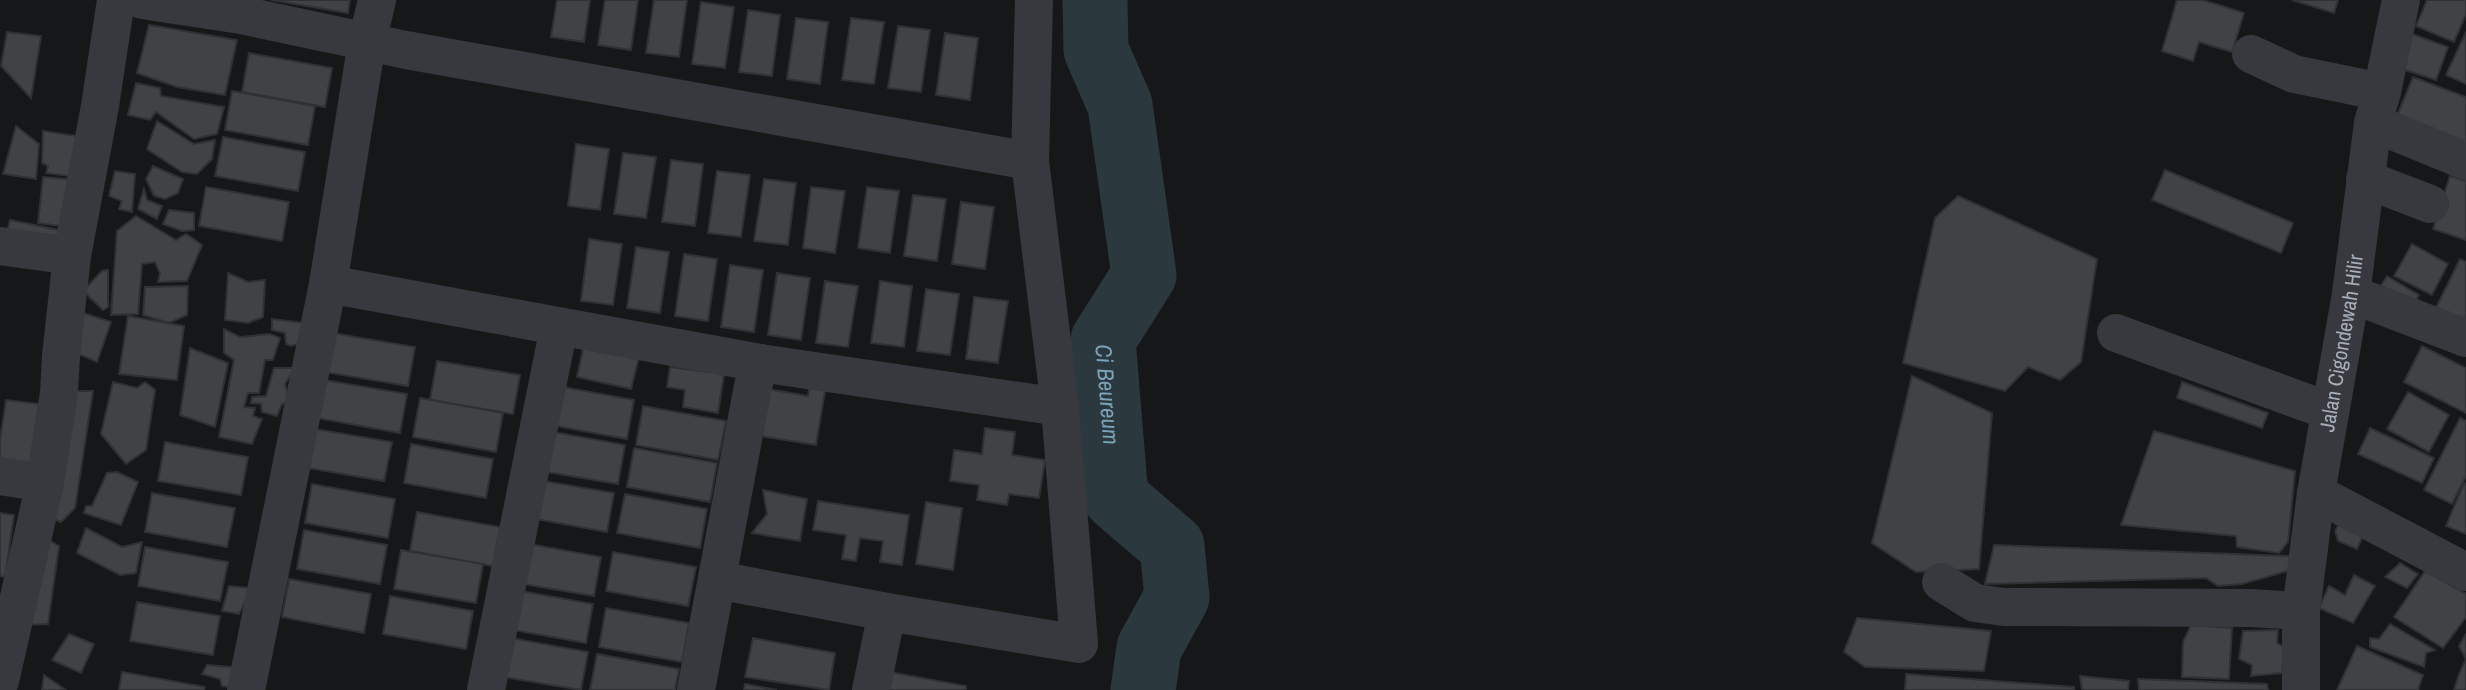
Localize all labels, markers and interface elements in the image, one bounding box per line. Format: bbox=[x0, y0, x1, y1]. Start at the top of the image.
street label: Jalan Cigondewah Hilir bbox=[2312, 253, 2370, 434]
water label: Ci Beureum bbox=[1088, 343, 1128, 446]

